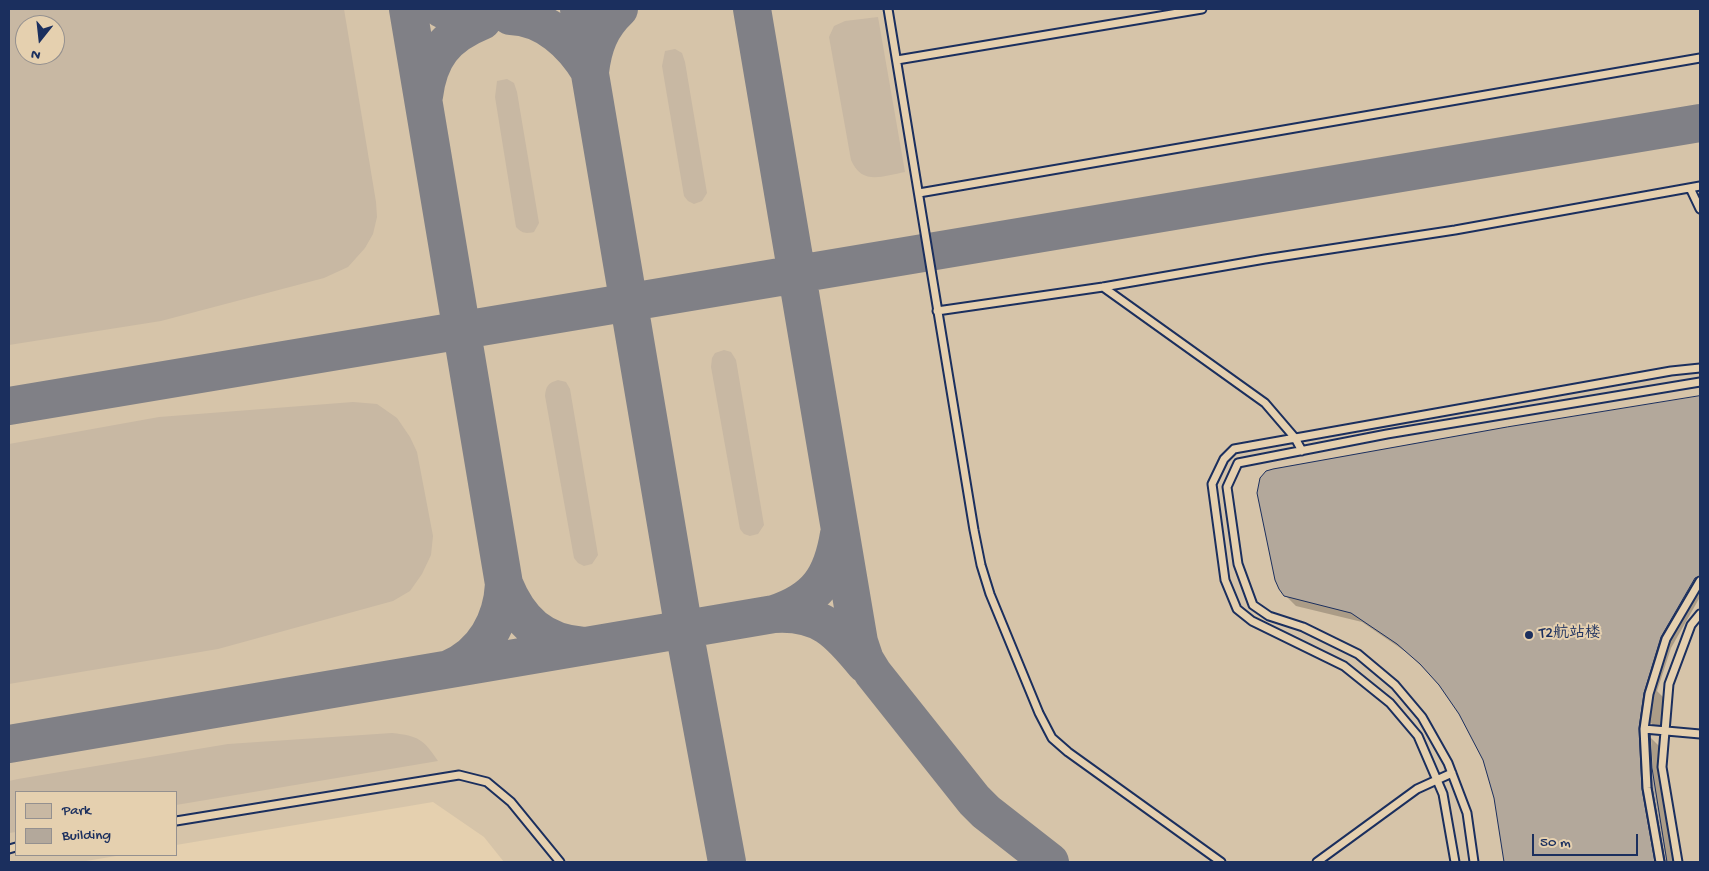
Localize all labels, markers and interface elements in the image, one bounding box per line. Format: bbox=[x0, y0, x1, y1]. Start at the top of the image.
north arrow bbox=[15, 15, 65, 65]
text: N bbox=[29, 45, 43, 63]
place label: T2航站楼 bbox=[1539, 625, 1601, 645]
marker: T2航站楼 bbox=[1523, 629, 1535, 641]
legend bbox=[15, 791, 178, 856]
text: Park bbox=[62, 802, 91, 820]
scale bar bbox=[1534, 824, 1640, 856]
text: Building bbox=[62, 827, 111, 845]
text: 50 m bbox=[1540, 834, 1571, 852]

